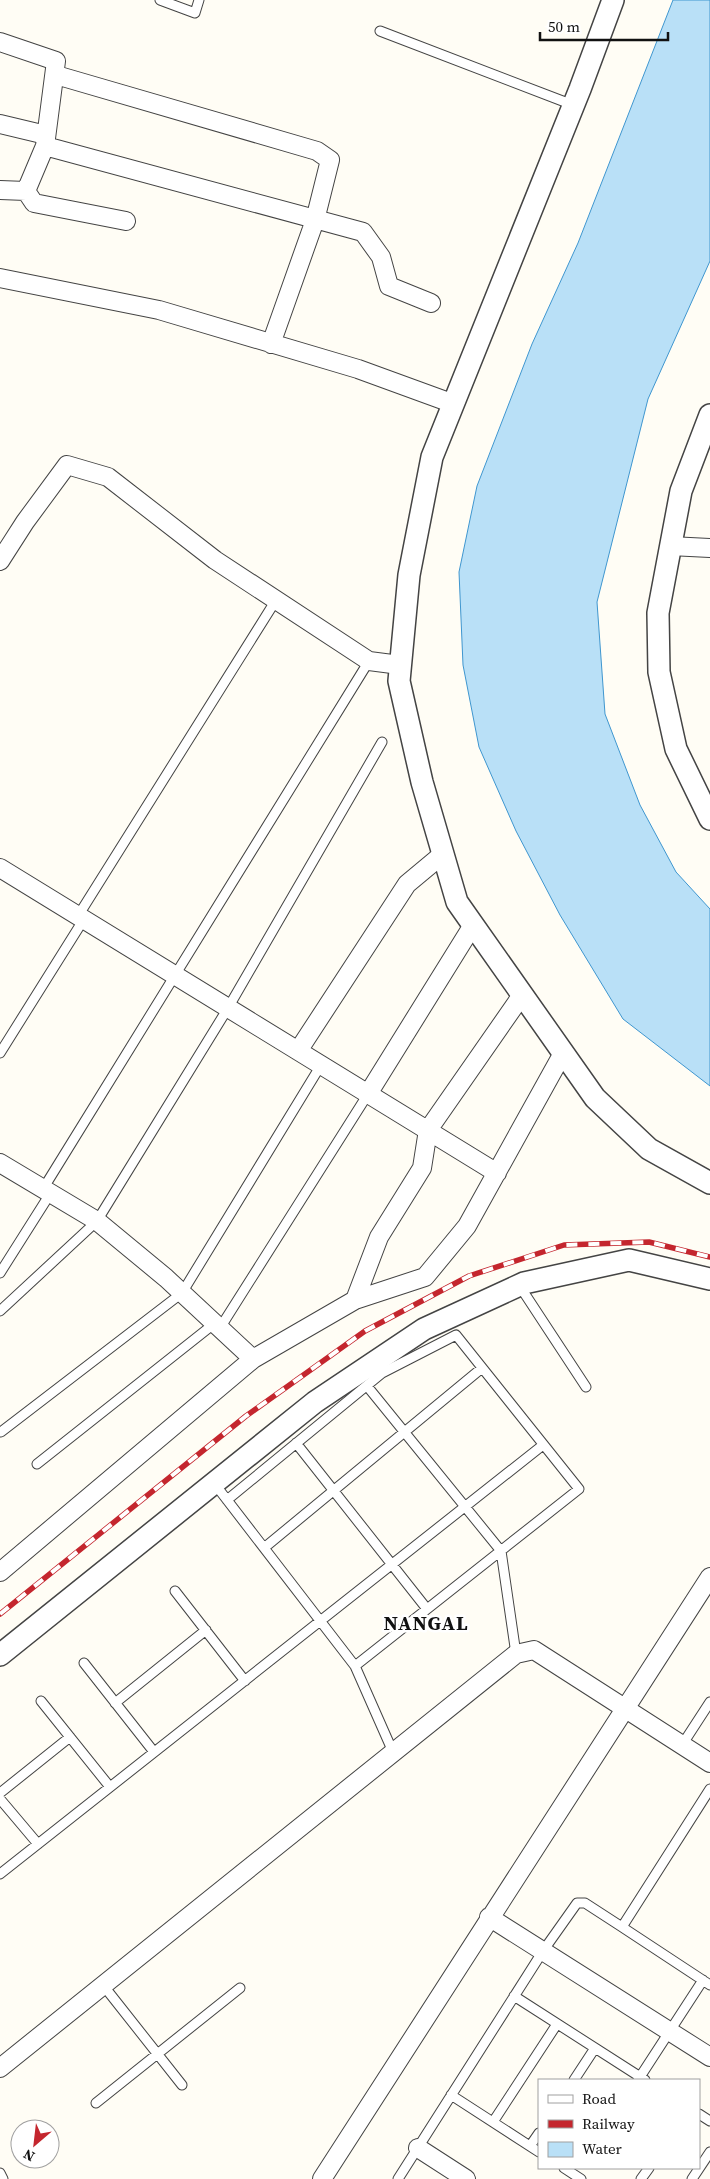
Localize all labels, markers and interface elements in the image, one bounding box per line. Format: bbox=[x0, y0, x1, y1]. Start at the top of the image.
scale bar bbox=[540, 10, 668, 42]
text: 50 m bbox=[548, 16, 580, 37]
district label: NANGAL bbox=[384, 1609, 468, 1637]
legend bbox=[538, 2079, 700, 2169]
text: Road bbox=[582, 2088, 616, 2109]
text: Railway bbox=[582, 2113, 635, 2134]
north arrow bbox=[10, 2119, 60, 2169]
text: Water bbox=[582, 2138, 623, 2159]
text: N bbox=[20, 2144, 38, 2167]

